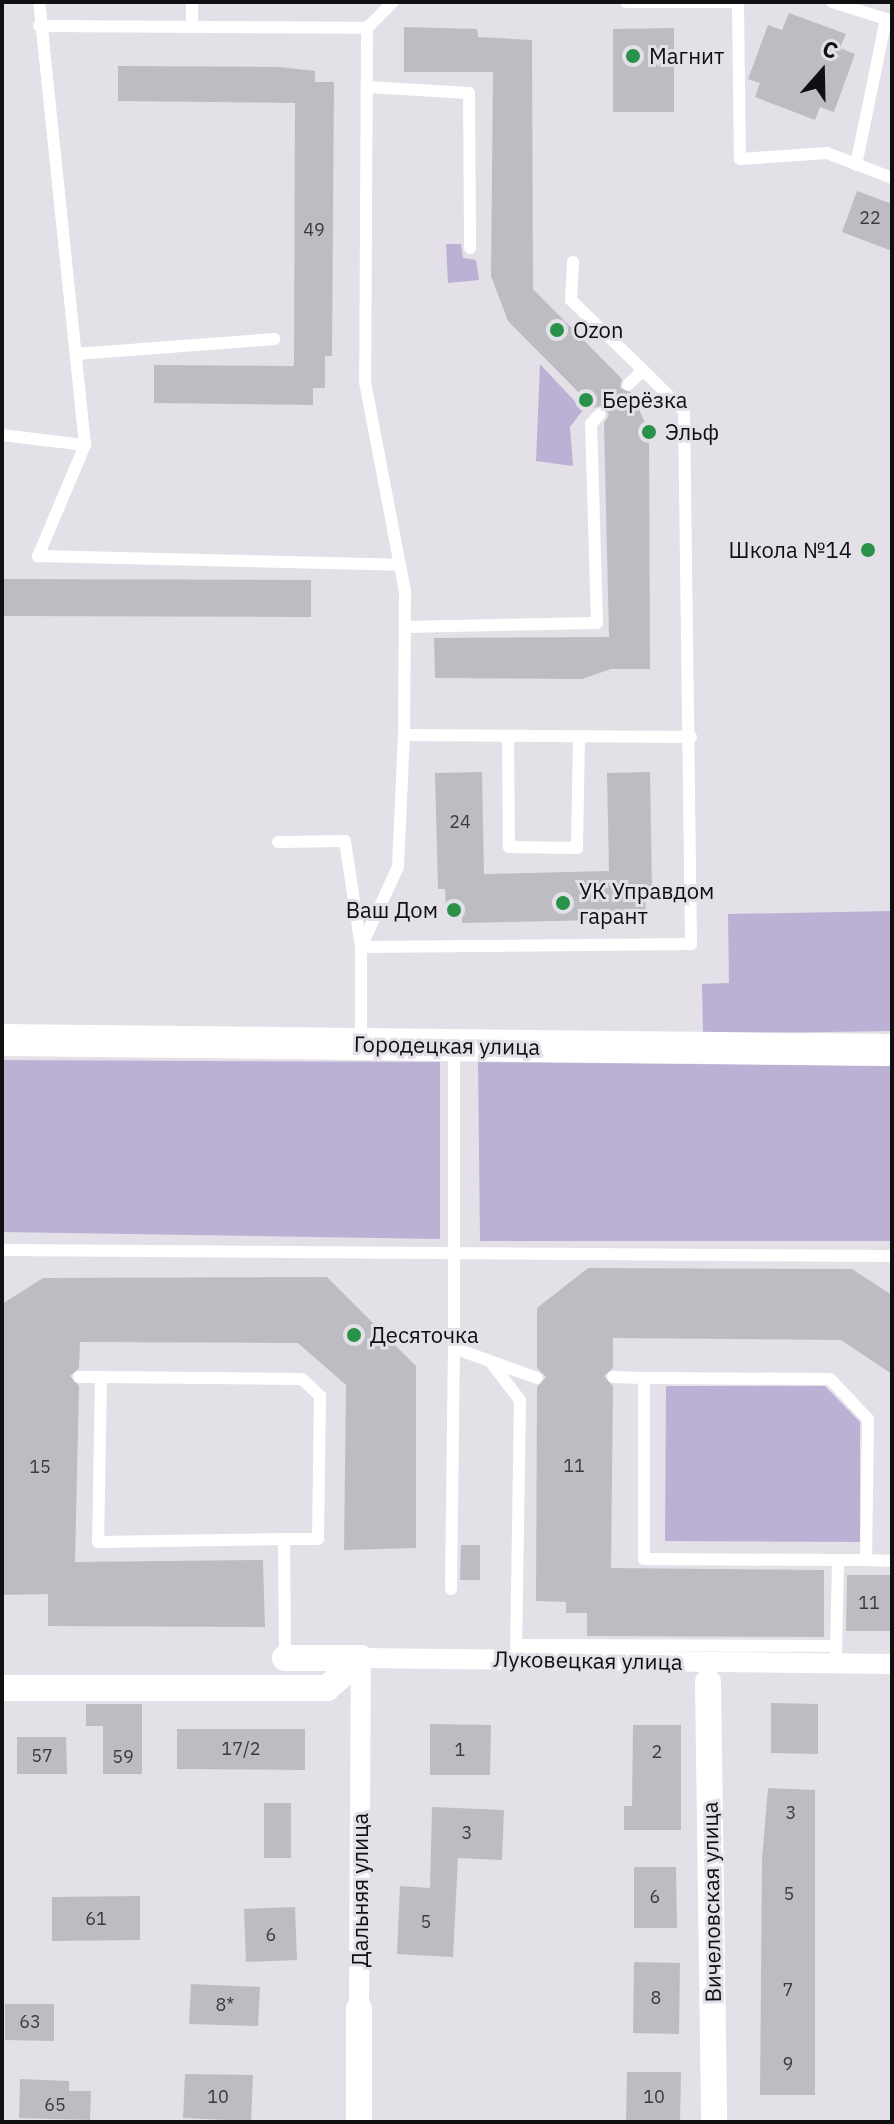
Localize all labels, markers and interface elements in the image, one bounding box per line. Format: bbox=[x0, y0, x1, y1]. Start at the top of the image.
north arrow bbox=[782, 32, 862, 112]
text: С bbox=[819, 33, 842, 65]
place label: Магнит bbox=[649, 43, 724, 69]
marker: Магнит bbox=[624, 47, 642, 65]
house number: 22 bbox=[859, 207, 881, 229]
house number: 49 bbox=[303, 219, 325, 241]
place label: Ozon bbox=[573, 317, 623, 343]
marker: Ozon bbox=[548, 321, 566, 339]
place label: Берёзка bbox=[602, 387, 688, 413]
marker: Берёзка bbox=[577, 391, 595, 409]
place label: Эльф bbox=[665, 419, 719, 445]
marker: Эльф bbox=[640, 423, 658, 441]
place label: Школа №14 bbox=[729, 537, 852, 563]
marker: Школа №14 bbox=[859, 541, 877, 559]
house number: 24 bbox=[449, 811, 471, 833]
place label: УК Управдом гарант bbox=[579, 877, 714, 928]
marker: УК Управдом гарант bbox=[554, 894, 572, 912]
place label: Ваш Дом bbox=[346, 897, 438, 923]
marker: Ваш Дом bbox=[445, 901, 463, 919]
street label: Городецкая улица bbox=[354, 1030, 540, 1060]
place label: Десяточка bbox=[370, 1322, 479, 1348]
marker: Десяточка bbox=[345, 1326, 363, 1344]
house number: 11 bbox=[563, 1455, 585, 1477]
house number: 15 bbox=[29, 1456, 51, 1478]
house number: 11 bbox=[858, 1592, 880, 1614]
street label: Луковецкая улица bbox=[493, 1645, 683, 1675]
house number: 17/2 bbox=[221, 1738, 261, 1760]
house number: 1 bbox=[455, 1739, 465, 1761]
house number: 2 bbox=[652, 1741, 662, 1763]
house number: 57 bbox=[31, 1745, 53, 1767]
house number: 59 bbox=[112, 1746, 134, 1768]
street label: Вичеловская улица bbox=[696, 1801, 726, 2003]
house number: 3 bbox=[786, 1802, 796, 1824]
street label: Дальняя улица bbox=[347, 1813, 373, 1967]
house number: 3 bbox=[462, 1822, 472, 1844]
house number: 5 bbox=[784, 1883, 794, 1905]
house number: 6 bbox=[650, 1886, 660, 1908]
house number: 61 bbox=[85, 1908, 107, 1930]
house number: 5 bbox=[421, 1911, 431, 1933]
house number: 6 bbox=[266, 1924, 276, 1946]
house number: 7 bbox=[783, 1979, 793, 2001]
house number: 8 bbox=[651, 1987, 661, 2009]
house number: 8* bbox=[216, 1994, 234, 2016]
house number: 63 bbox=[19, 2011, 41, 2033]
house number: 9 bbox=[783, 2053, 793, 2075]
house number: 10 bbox=[207, 2086, 229, 2108]
house number: 10 bbox=[643, 2086, 665, 2108]
house number: 65 bbox=[44, 2094, 66, 2116]

